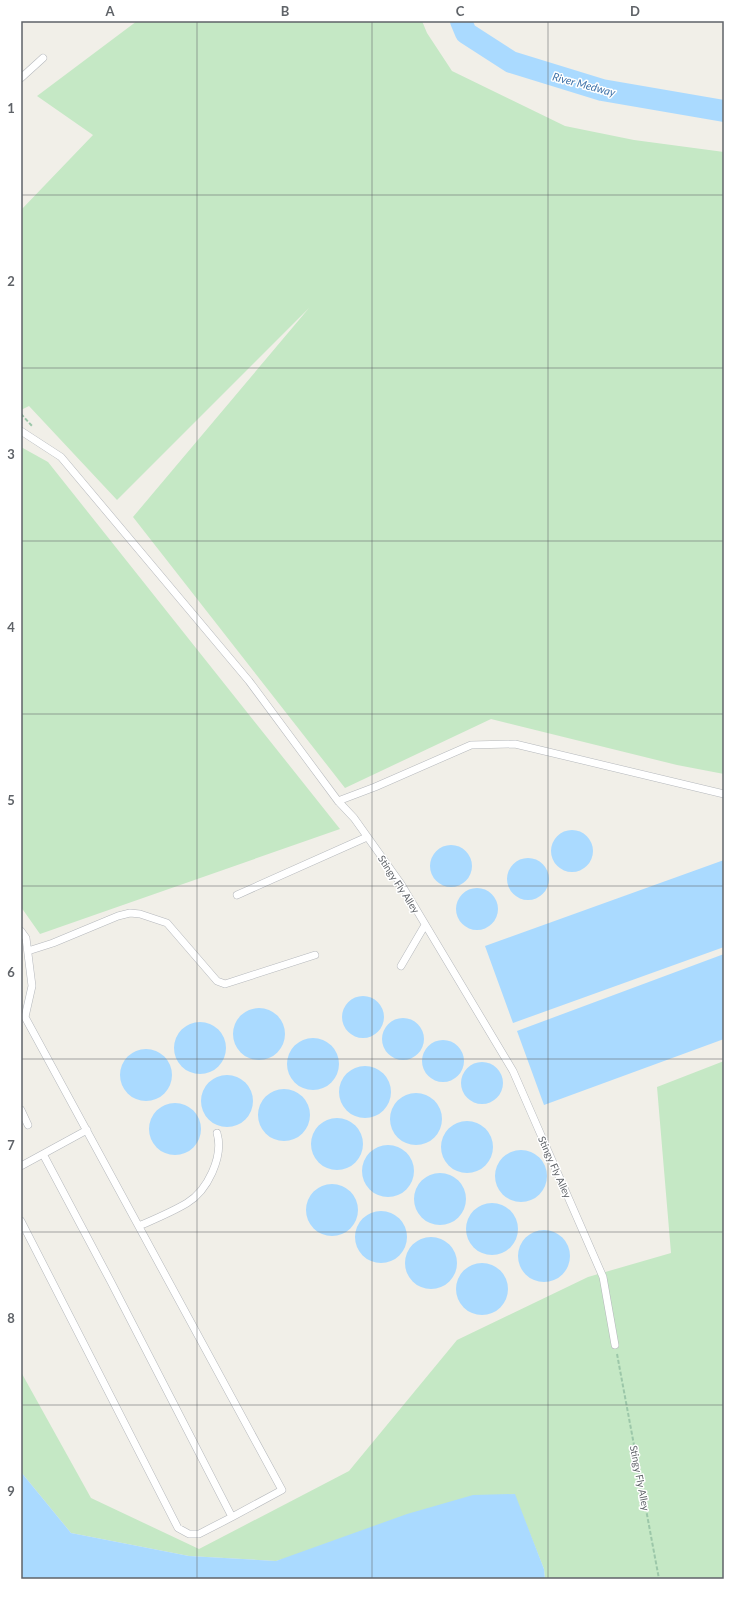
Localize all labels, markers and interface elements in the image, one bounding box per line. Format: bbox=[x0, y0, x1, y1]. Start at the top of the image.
text: A bbox=[104, 3, 115, 19]
text: B bbox=[281, 3, 290, 19]
text: C bbox=[456, 3, 465, 19]
text: D bbox=[630, 3, 640, 19]
water label: River Medway bbox=[551, 69, 618, 99]
text: 1 bbox=[7, 100, 15, 116]
text: 2 bbox=[7, 273, 15, 289]
text: 3 bbox=[7, 446, 15, 462]
text: 4 bbox=[7, 619, 15, 635]
text: 5 bbox=[7, 792, 15, 808]
street label: Stingy Fly Alley bbox=[376, 853, 423, 916]
text: 6 bbox=[7, 964, 15, 980]
street label: Stingy Fly Alley bbox=[536, 1134, 574, 1201]
text: 7 bbox=[7, 1137, 15, 1153]
text: 8 bbox=[7, 1310, 15, 1326]
street label: Stingy Fly Alley bbox=[628, 1444, 652, 1513]
text: 9 bbox=[7, 1483, 15, 1499]

